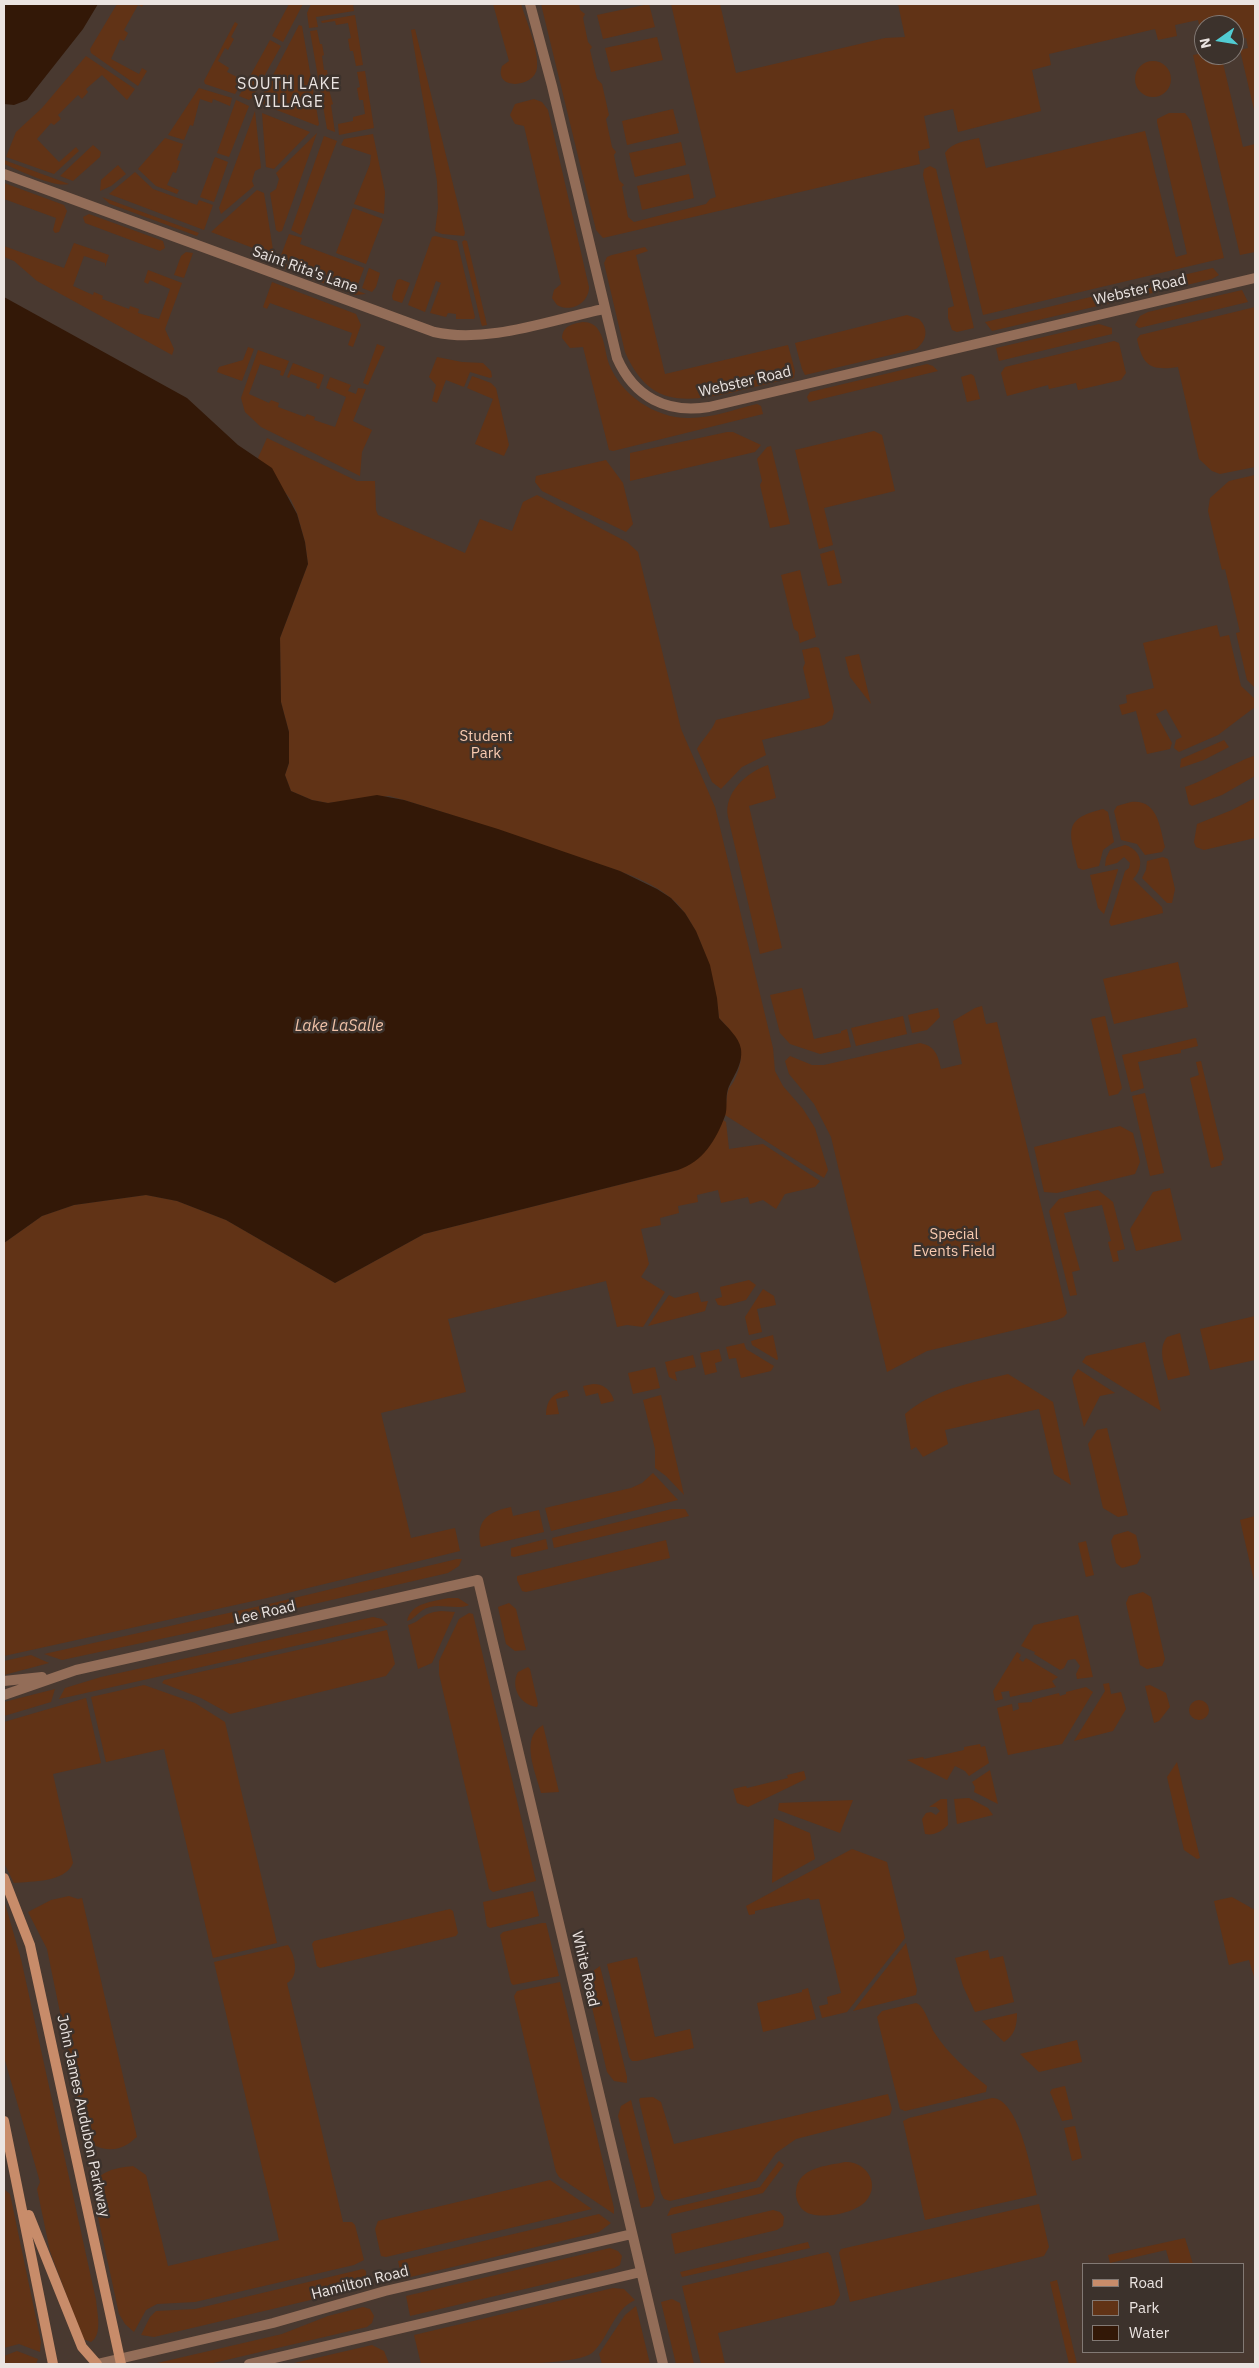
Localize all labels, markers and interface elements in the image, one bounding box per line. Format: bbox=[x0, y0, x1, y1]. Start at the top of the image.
north arrow bbox=[1194, 15, 1244, 65]
text: N bbox=[1195, 36, 1215, 50]
district label: SOUTH LAKE VILLAGE bbox=[236, 74, 342, 112]
street label: Saint Rita's Lane bbox=[250, 243, 360, 297]
street label: Webster Road bbox=[1092, 271, 1188, 309]
street label: Webster Road bbox=[697, 363, 793, 401]
park label: Student Park bbox=[459, 728, 513, 763]
water label: Lake LaSalle bbox=[295, 1016, 383, 1036]
park label: Special Events Field bbox=[913, 1226, 995, 1261]
street label: Lee Road bbox=[233, 1597, 297, 1629]
street label: White Road bbox=[568, 1929, 602, 2009]
street label: John James Audubon Parkway bbox=[53, 2013, 113, 2219]
street label: Hamilton Road bbox=[309, 2262, 411, 2304]
legend bbox=[1082, 2263, 1244, 2353]
text: Road bbox=[1129, 2273, 1164, 2292]
text: Park bbox=[1129, 2298, 1159, 2317]
text: Water bbox=[1129, 2323, 1169, 2342]

